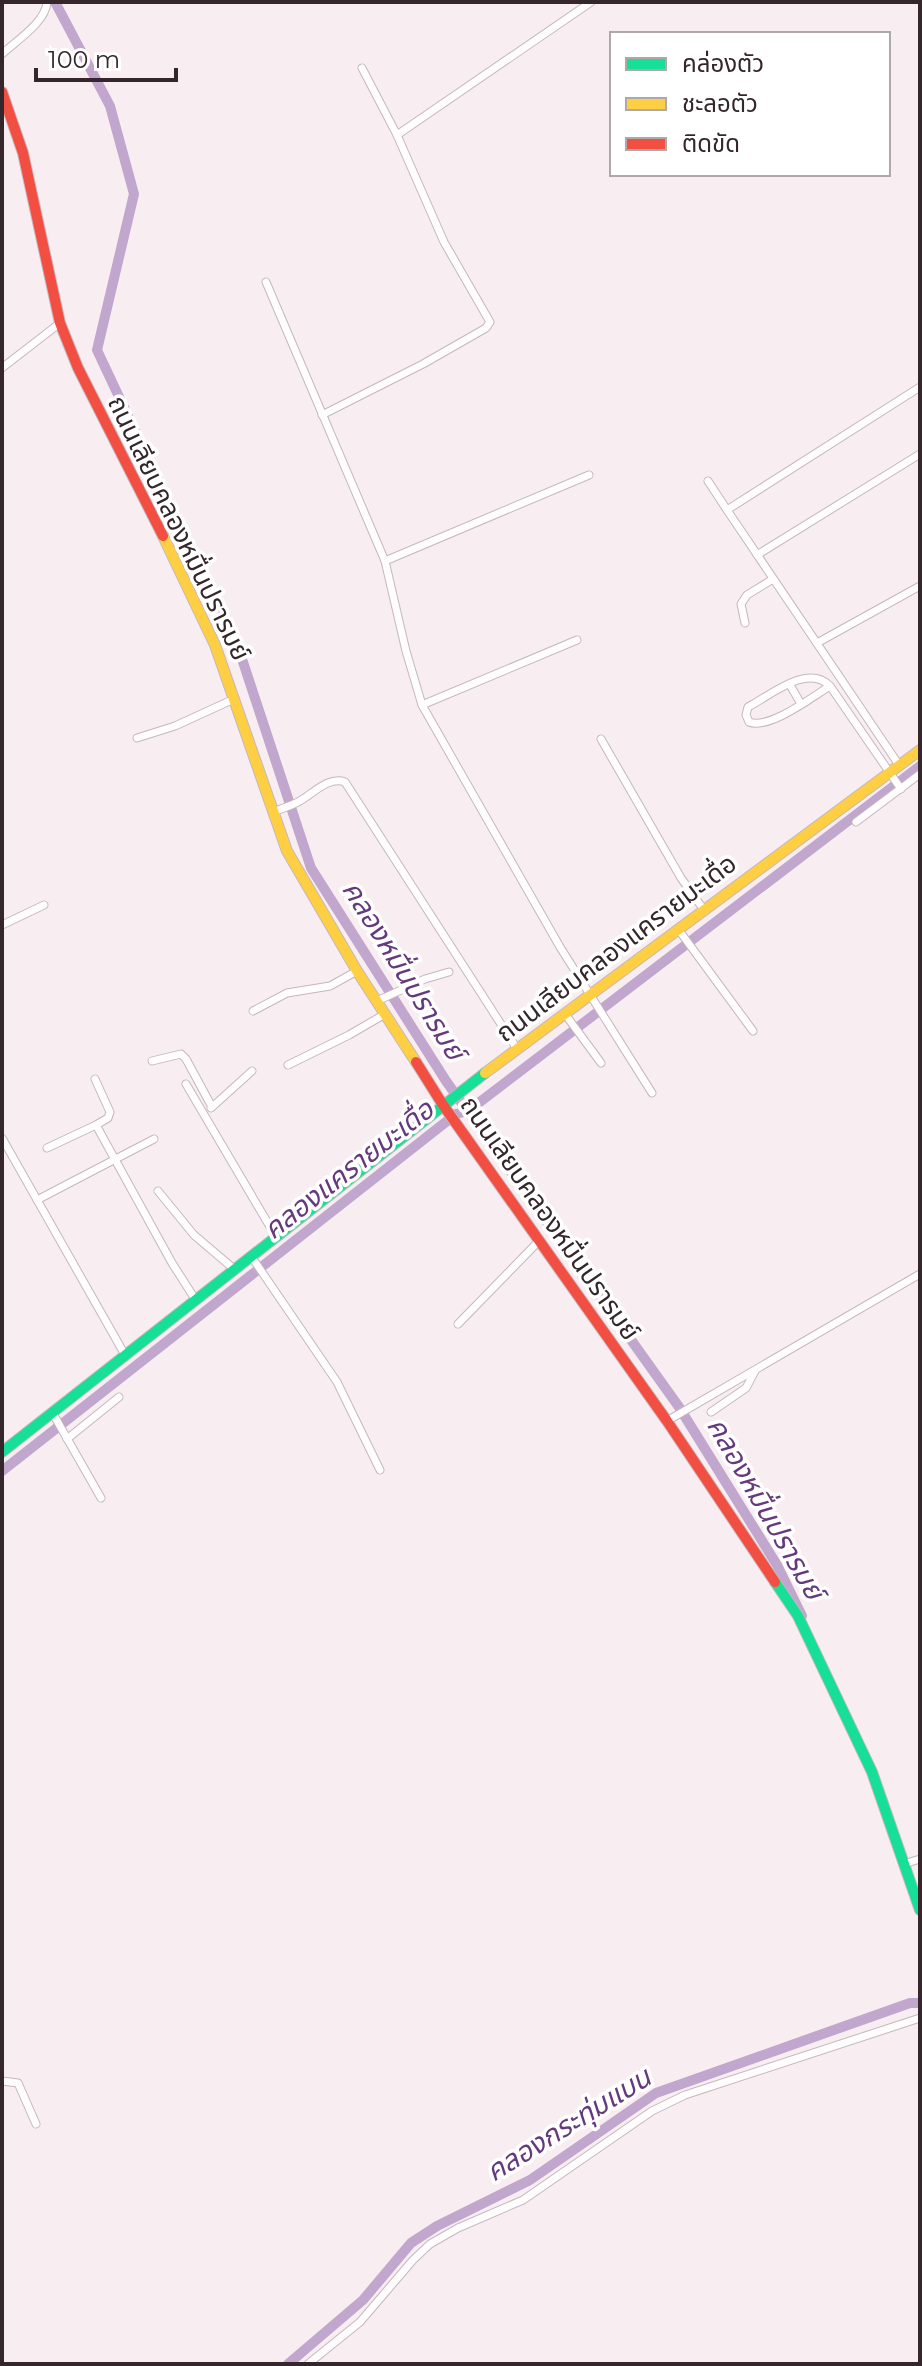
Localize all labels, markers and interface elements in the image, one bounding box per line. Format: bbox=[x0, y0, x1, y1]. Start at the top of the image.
scale bar bbox=[36, 32, 176, 82]
legend bbox=[610, 32, 890, 176]
text: 100 m bbox=[48, 45, 120, 74]
text: คล่องตัว bbox=[682, 49, 764, 78]
text: ชะลอตัว bbox=[682, 89, 758, 118]
text: ติดขัด bbox=[682, 129, 740, 158]
street label: ถนนเลียบคลองหมื่นปรารมย์ bbox=[101, 389, 259, 666]
street label: ถนนเลียบคลองแครายมะเดื่อ bbox=[488, 845, 743, 1049]
water label: คลองหมื่นปรารมย์ bbox=[335, 873, 477, 1070]
street label: ถนนเลียบคลองหมื่นปรารมย์ bbox=[453, 1089, 648, 1346]
water label: คลองแครายมะเดื่อ bbox=[255, 1090, 441, 1246]
water label: คลองหมื่นปรารมย์ bbox=[700, 1410, 836, 1610]
water label: คลองกระทุ่มแบน bbox=[479, 2059, 659, 2189]

